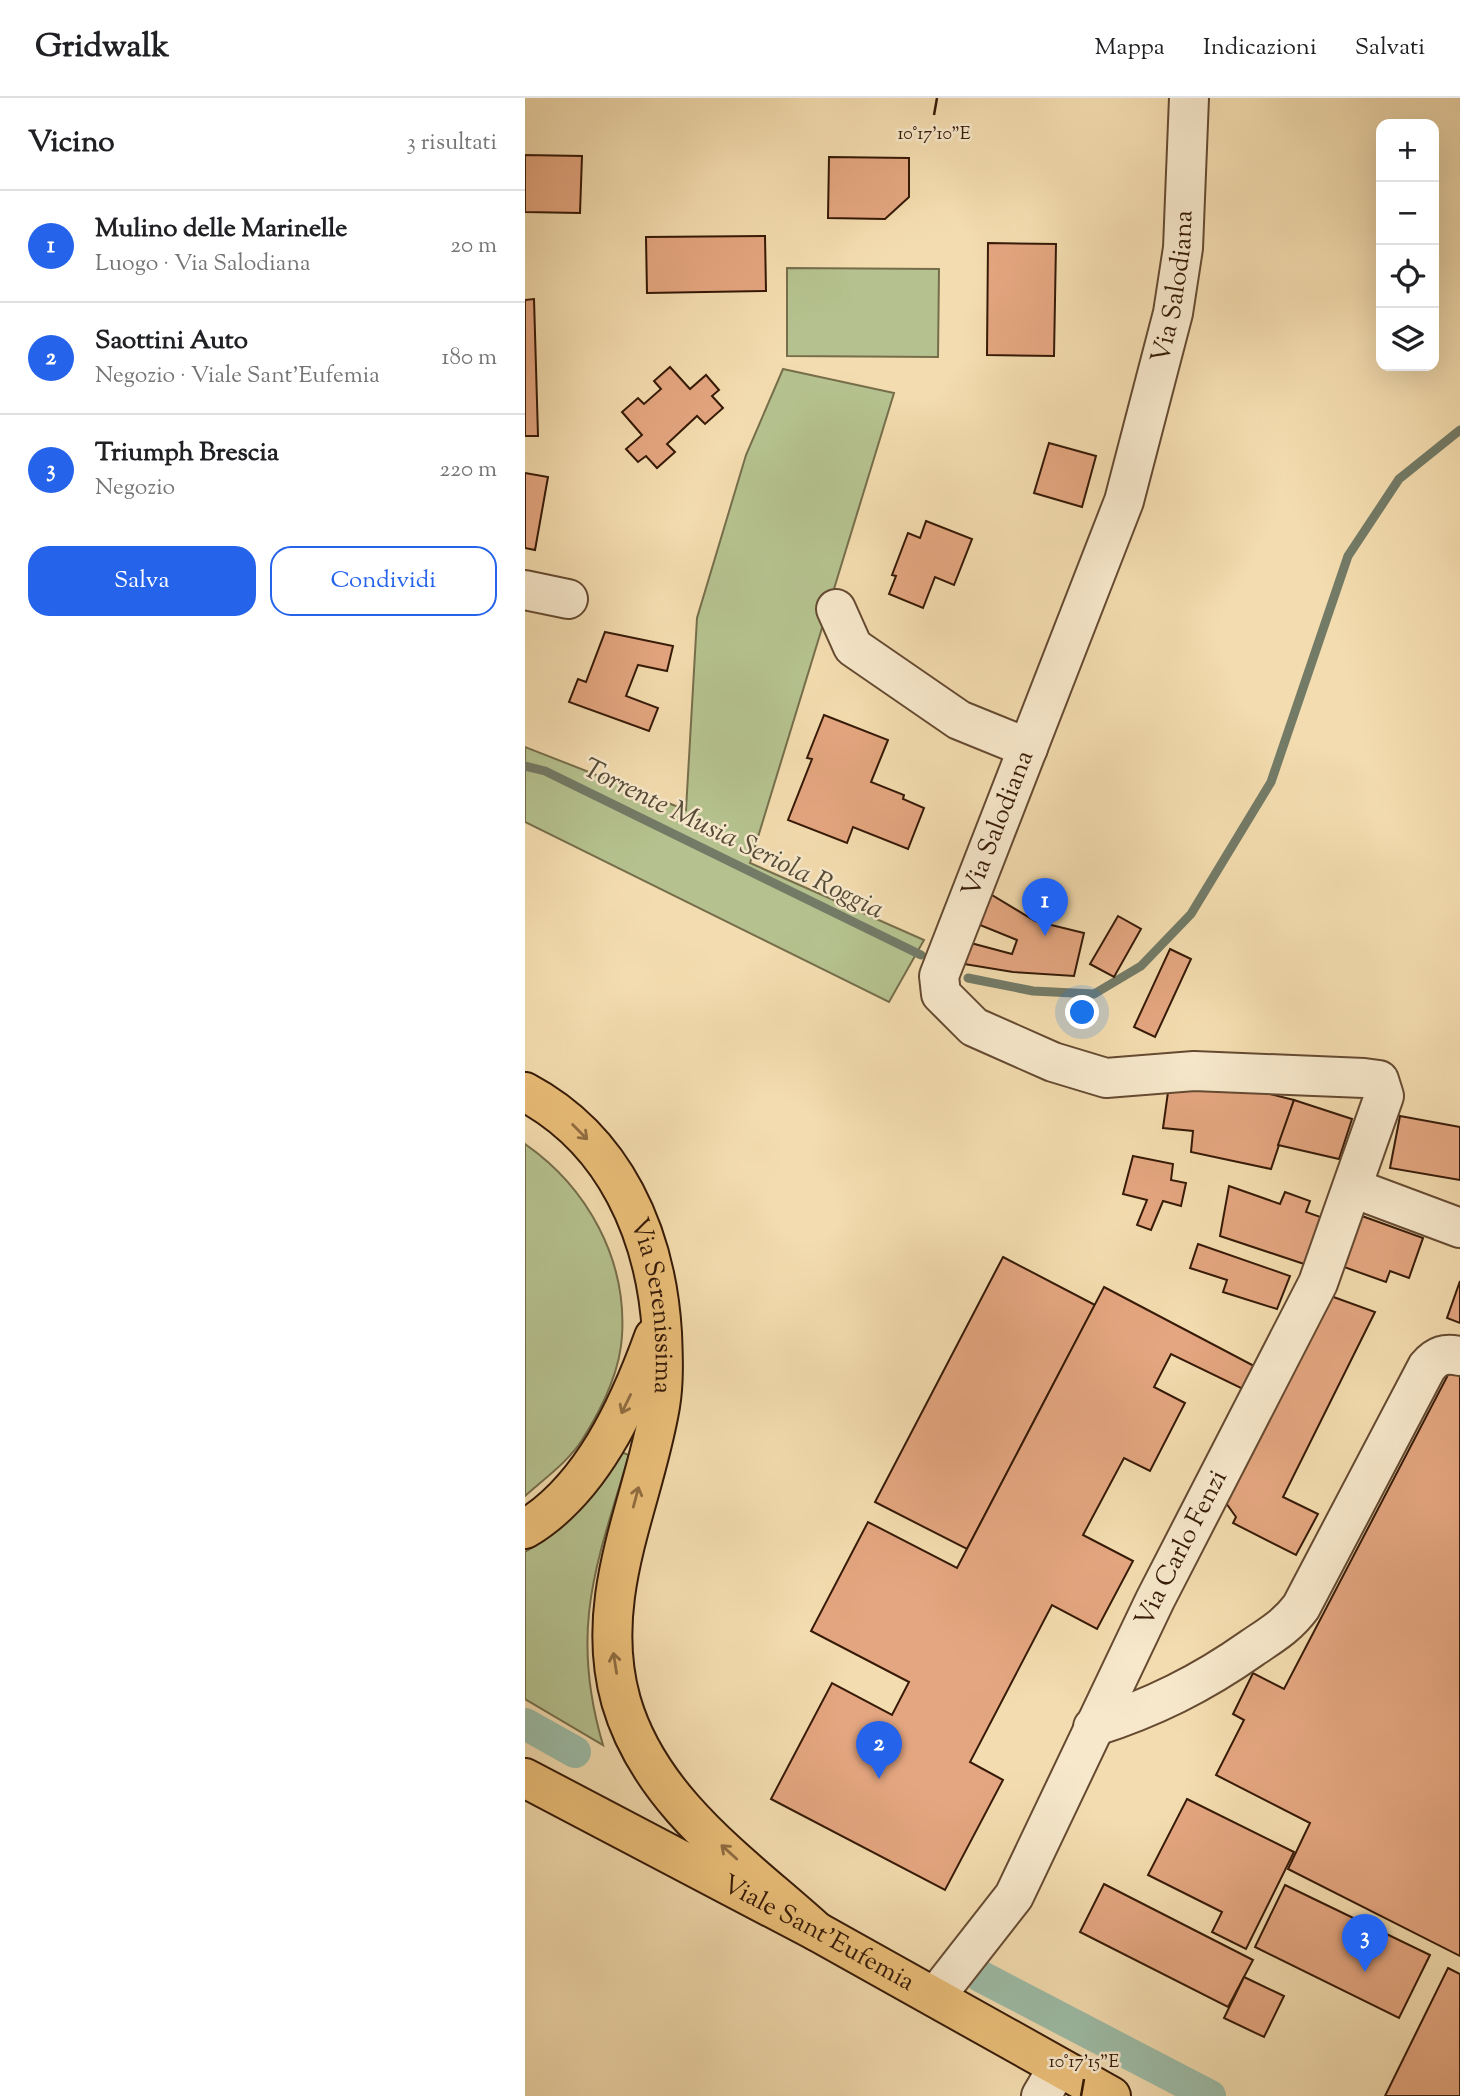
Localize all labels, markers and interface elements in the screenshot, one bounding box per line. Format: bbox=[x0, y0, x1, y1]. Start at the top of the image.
text: Gridwalk bbox=[35, 24, 169, 72]
text: Mappa bbox=[1095, 31, 1165, 65]
text: Indicazioni bbox=[1203, 31, 1317, 65]
text: Salvati bbox=[1355, 31, 1425, 65]
map controls bbox=[1376, 119, 1439, 371]
button: + bbox=[1376, 119, 1439, 182]
text: Vicino bbox=[28, 122, 115, 165]
text: 10°17'10"E bbox=[897, 122, 971, 148]
text: 3 risultati bbox=[407, 127, 497, 160]
button: − bbox=[1376, 182, 1439, 245]
street label: Via Salodiana bbox=[1142, 210, 1203, 367]
text: Mulino delle Marinelle bbox=[95, 211, 347, 248]
text: 1 bbox=[47, 230, 55, 263]
text: 20 m bbox=[450, 230, 497, 263]
button: locate bbox=[1376, 245, 1439, 308]
text: Luogo · Via Salodiana bbox=[95, 248, 311, 281]
button: layers bbox=[1376, 308, 1439, 371]
text: Saottini Auto bbox=[95, 323, 248, 360]
text: 2 bbox=[46, 342, 56, 375]
text: 180 m bbox=[442, 342, 497, 375]
text: Negozio · Viale Sant'Eufemia bbox=[95, 360, 380, 393]
text: Triumph Brescia bbox=[95, 435, 279, 472]
text: 3 bbox=[46, 454, 56, 487]
text: 220 m bbox=[439, 454, 497, 487]
text: Negozio bbox=[95, 472, 175, 505]
button: Salva bbox=[28, 546, 256, 616]
button: Condividi bbox=[270, 546, 497, 616]
street label: Via Salodiana bbox=[953, 745, 1044, 903]
water label: Torrente Musia Seriola Roggia bbox=[576, 750, 890, 930]
pin: 1 bbox=[1022, 878, 1068, 936]
your location bbox=[1065, 995, 1099, 1029]
one-way arrow bbox=[571, 1123, 588, 1140]
street label: Via Serenissima bbox=[620, 1213, 682, 1395]
one-way arrow bbox=[618, 1393, 632, 1414]
street label: Via Carlo Fenzi bbox=[1126, 1464, 1237, 1633]
one-way arrow bbox=[630, 1486, 643, 1509]
one-way arrow bbox=[608, 1652, 621, 1675]
pin: 2 bbox=[856, 1721, 902, 1779]
one-way arrow bbox=[720, 1844, 738, 1860]
street label: Viale Sant'Eufemia bbox=[716, 1866, 921, 2001]
pin: 3 bbox=[1342, 1914, 1388, 1972]
text: 10°17'15"E bbox=[1049, 2050, 1119, 2076]

